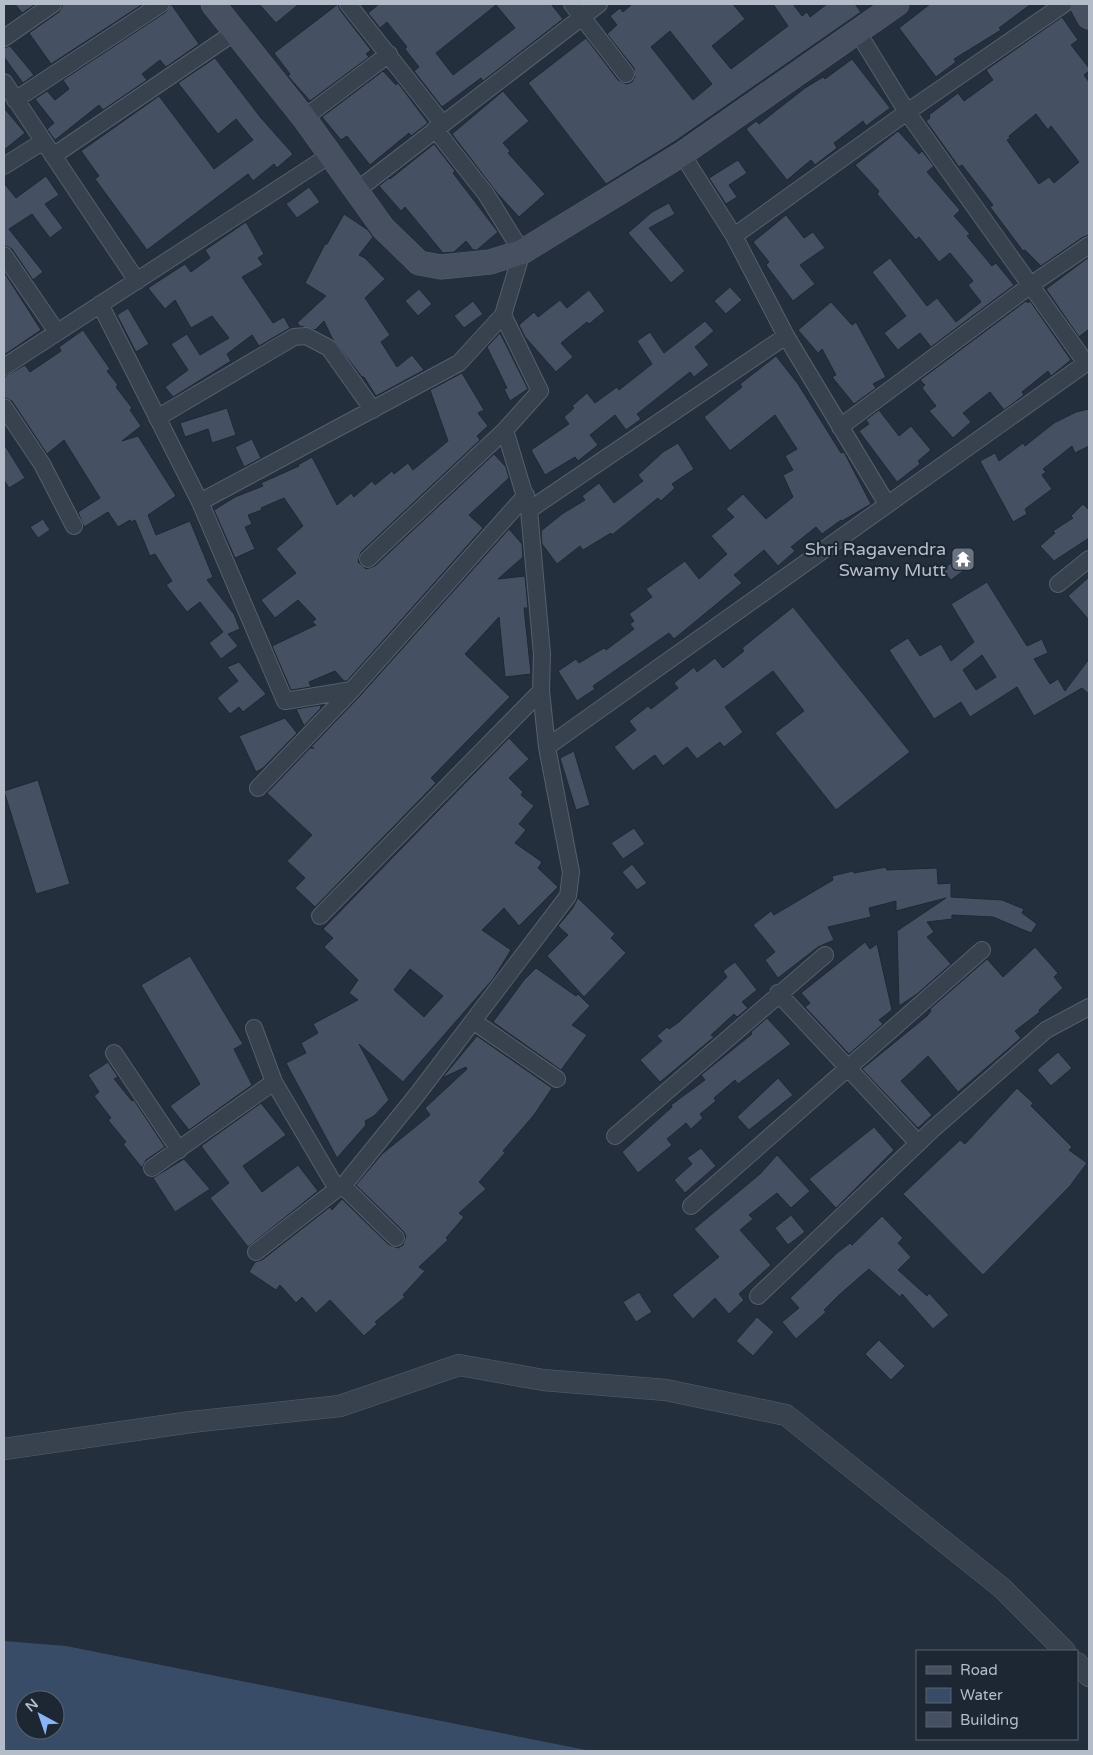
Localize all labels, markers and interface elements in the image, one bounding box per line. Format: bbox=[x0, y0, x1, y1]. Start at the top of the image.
place label: Shri Ragavendra Swamy Mutt bbox=[805, 538, 946, 581]
temple icon: Shri Ragavendra Swamy Mutt bbox=[950, 546, 976, 572]
legend bbox=[916, 1650, 1078, 1740]
text: Road bbox=[960, 1661, 998, 1679]
text: Water bbox=[960, 1686, 1003, 1704]
north arrow bbox=[15, 1690, 65, 1740]
text: N bbox=[22, 1695, 42, 1716]
text: Building bbox=[960, 1711, 1019, 1729]

